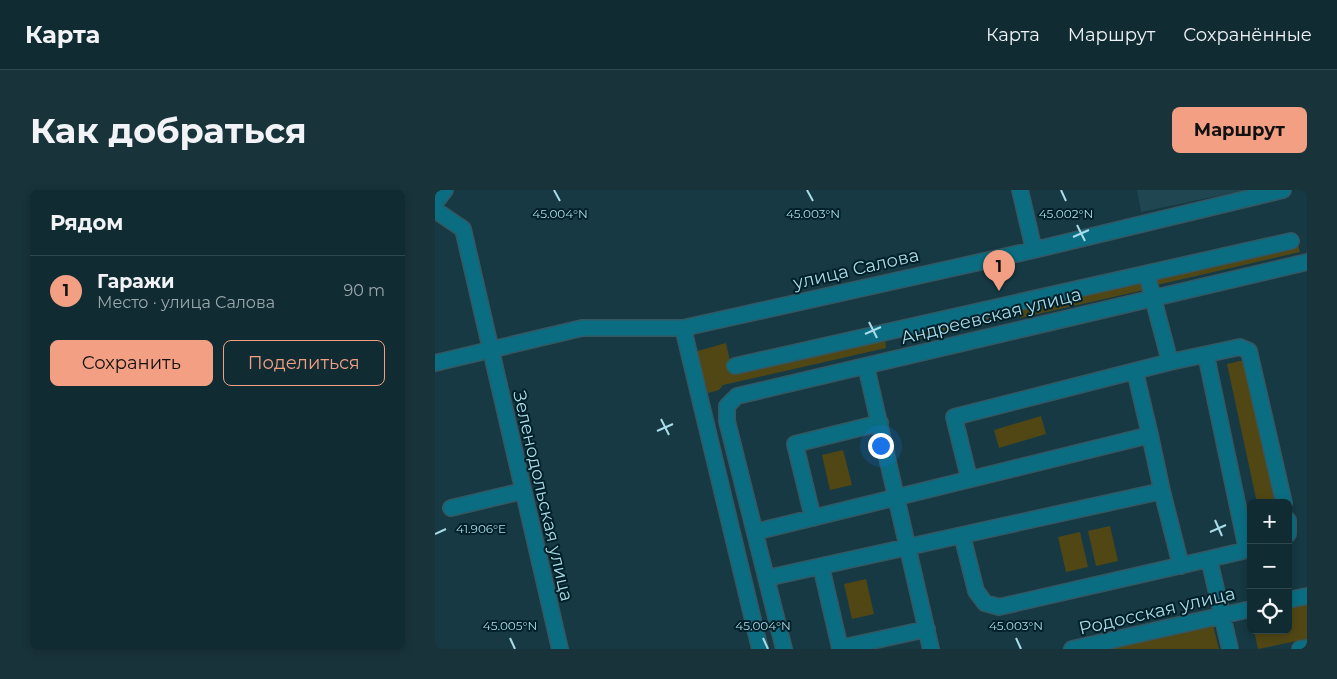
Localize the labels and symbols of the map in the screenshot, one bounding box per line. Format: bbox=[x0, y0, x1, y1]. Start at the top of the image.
text: 45.004°N bbox=[532, 206, 588, 221]
text: 45.003°N bbox=[786, 206, 840, 221]
text: 45.002°N bbox=[1039, 206, 1093, 221]
street label: улица Салова bbox=[790, 244, 921, 294]
pin: 1 bbox=[983, 250, 1015, 291]
street label: Андреевская улица bbox=[898, 283, 1084, 349]
street label: Зеленодольская улица bbox=[508, 389, 578, 603]
your location bbox=[868, 433, 894, 459]
text: 41.906°E bbox=[456, 521, 506, 536]
street label: Родосская улица bbox=[1077, 582, 1237, 640]
text: 45.005°N bbox=[483, 618, 537, 633]
text: 45.004°N bbox=[735, 618, 791, 633]
text: 45.003°N bbox=[989, 618, 1043, 633]

